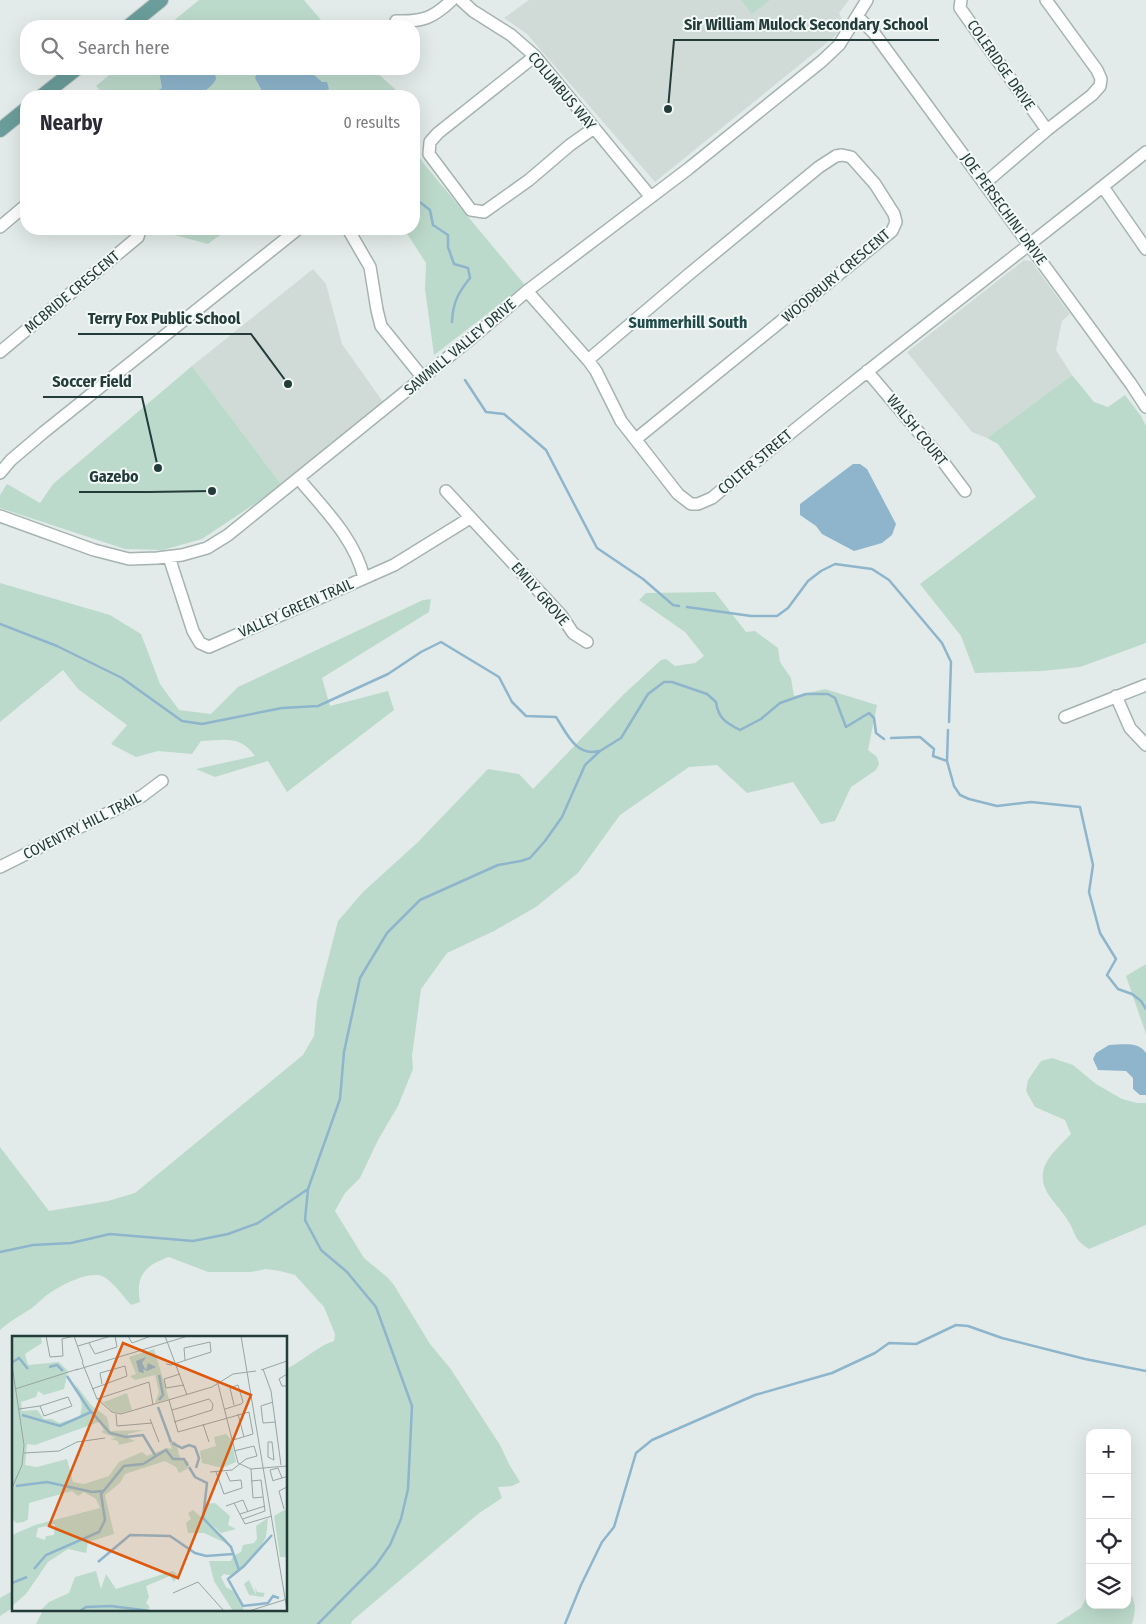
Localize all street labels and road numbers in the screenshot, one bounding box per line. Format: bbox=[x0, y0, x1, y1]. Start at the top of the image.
street label: COLERIDGE DRIVE bbox=[963, 16, 1039, 114]
street label: COLUMBUS WAY bbox=[524, 48, 600, 134]
street label: JOE PERSECHINI DRIVE bbox=[957, 149, 1051, 269]
street label: WOODBURY CRESCENT bbox=[778, 226, 894, 326]
street label: MCBRIDE CRESCENT bbox=[21, 247, 123, 337]
street label: SAWMILL VALLEY DRIVE bbox=[401, 295, 519, 399]
street label: WALSH COURT bbox=[883, 391, 951, 469]
street label: COLTER STREET bbox=[714, 426, 796, 498]
street label: EMILY GROVE bbox=[507, 558, 573, 630]
street label: VALLEY GREEN TRAIL bbox=[236, 574, 356, 641]
street label: COVENTRY HILL TRAIL bbox=[20, 788, 144, 863]

